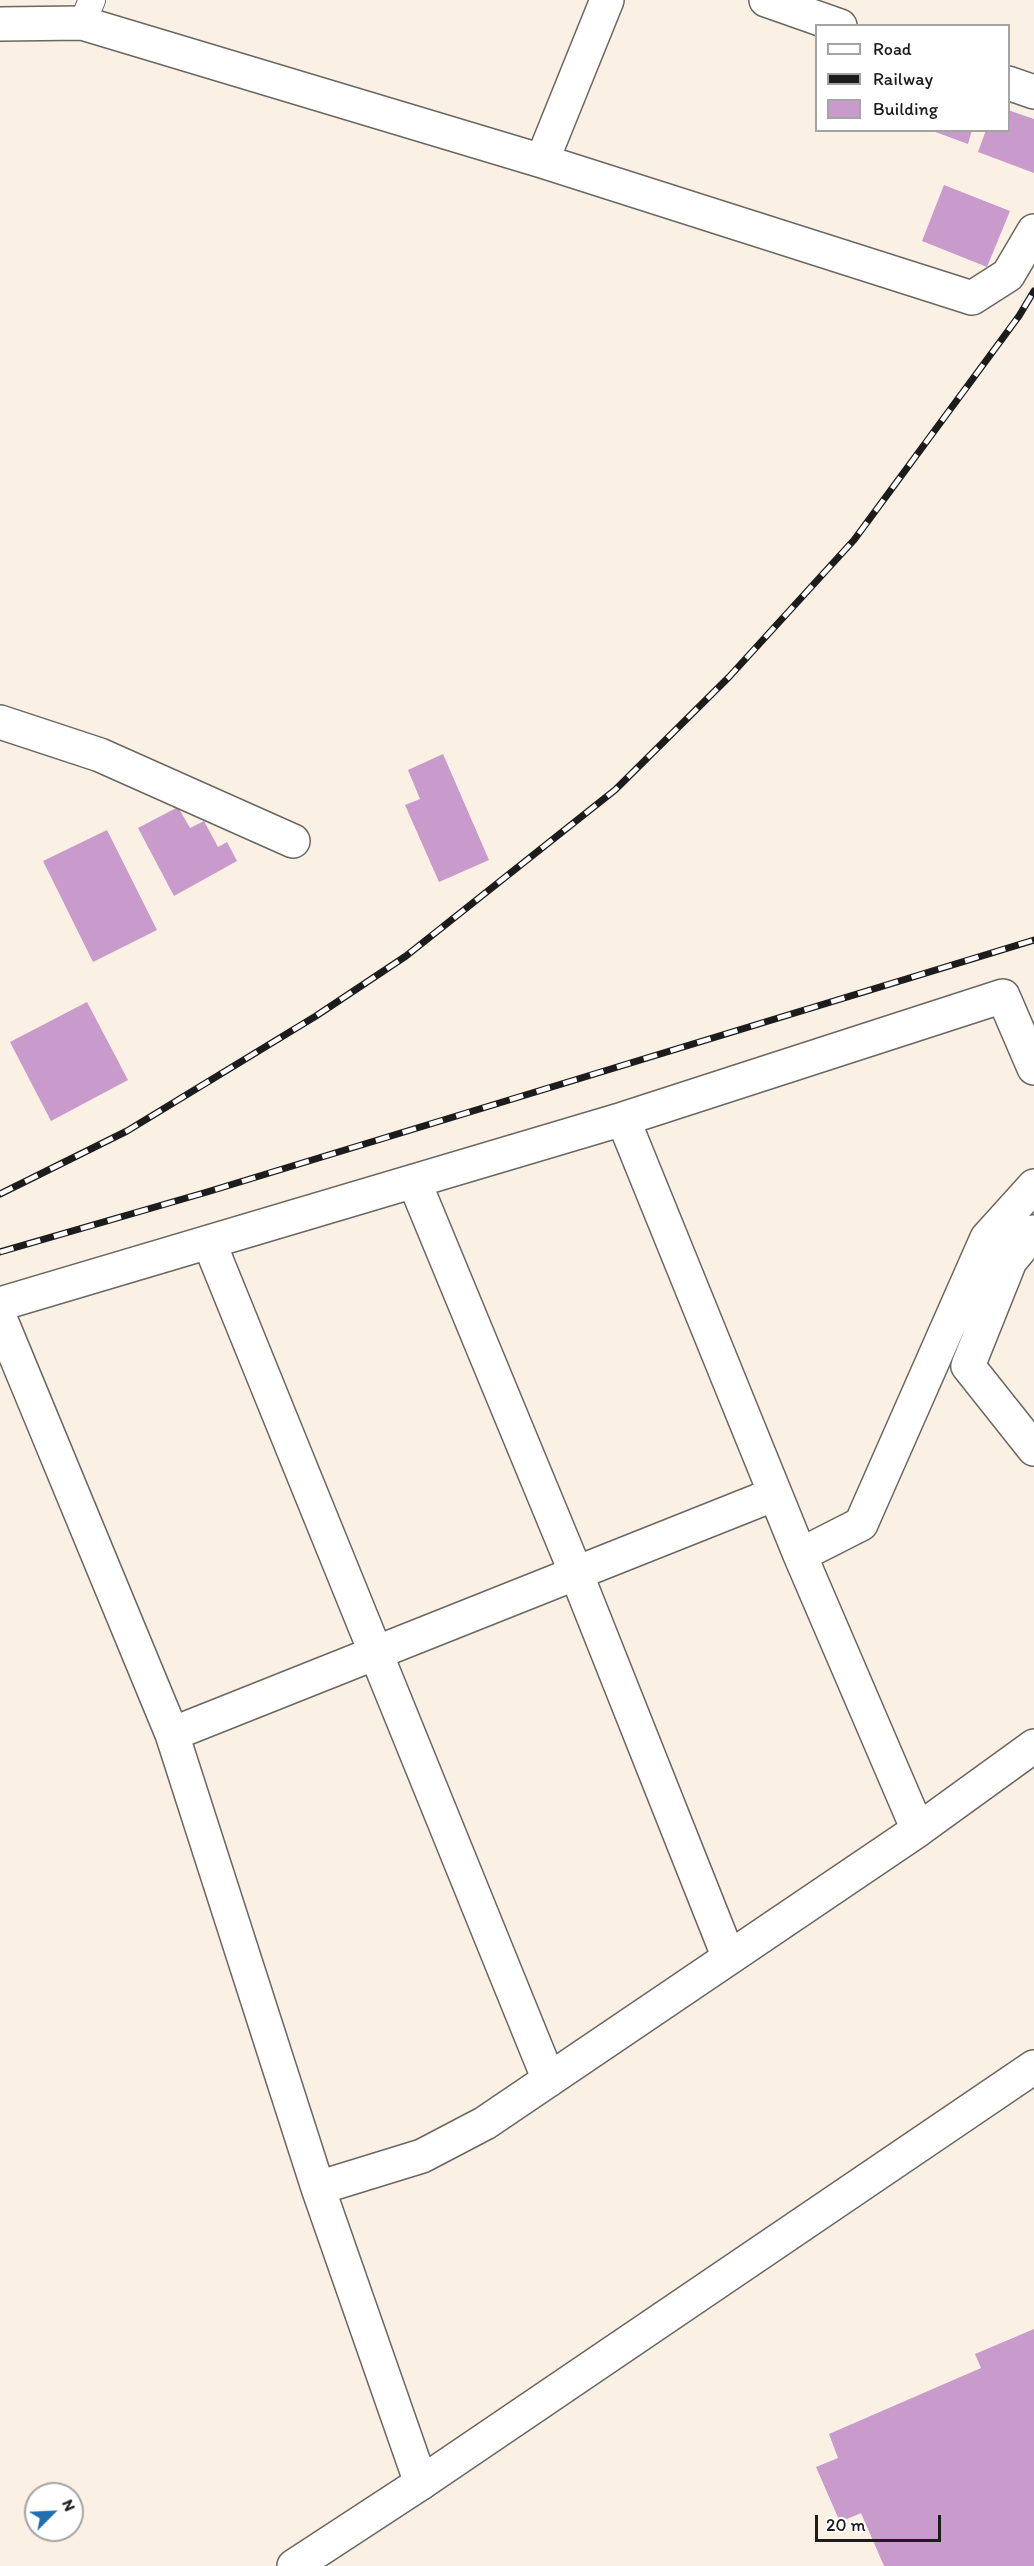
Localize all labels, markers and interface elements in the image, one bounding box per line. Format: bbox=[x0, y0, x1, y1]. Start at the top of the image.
legend bbox=[815, 24, 1010, 132]
text: Road bbox=[873, 38, 912, 60]
text: Railway bbox=[873, 68, 933, 90]
text: Building bbox=[873, 98, 938, 120]
north arrow bbox=[24, 2482, 84, 2542]
text: N bbox=[58, 2496, 80, 2514]
scale bar bbox=[818, 2503, 944, 2541]
text: 20 m bbox=[826, 2514, 866, 2536]

